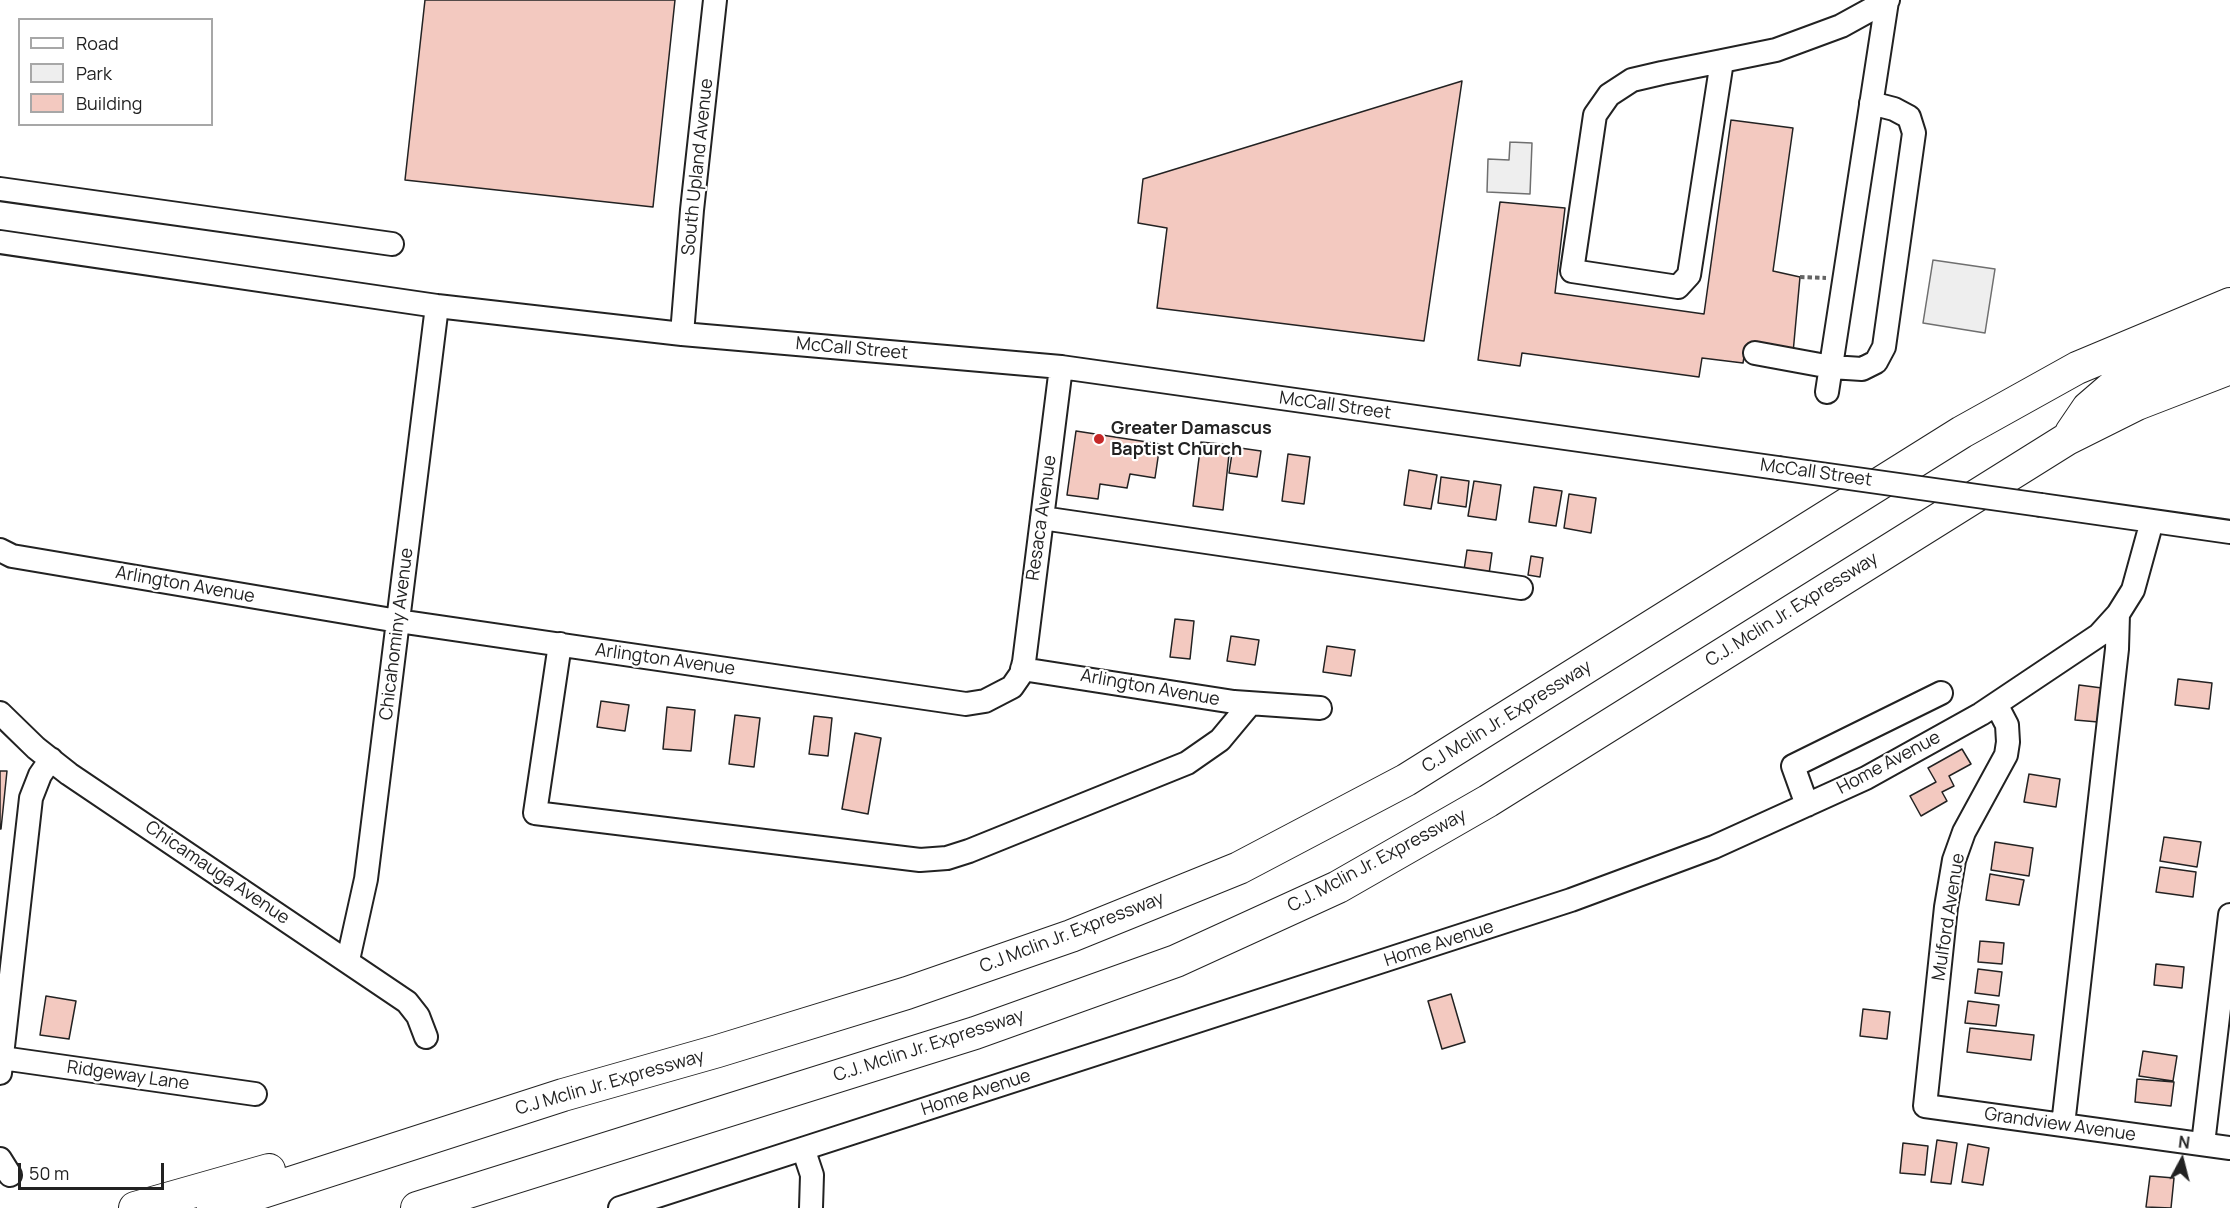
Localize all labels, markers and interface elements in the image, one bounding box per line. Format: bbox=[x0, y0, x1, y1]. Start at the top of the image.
legend bbox=[18, 18, 213, 126]
text: Road bbox=[76, 31, 119, 55]
text: Park bbox=[76, 61, 112, 85]
street label: South Upland Avenue bbox=[678, 77, 718, 257]
text: Building bbox=[76, 91, 142, 115]
street label: McCall Street bbox=[795, 333, 909, 365]
street label: McCall Street bbox=[1278, 387, 1392, 425]
place label: Greater Damascus Baptist Church bbox=[1111, 418, 1272, 460]
marker: Greater Damascus Baptist Church bbox=[1092, 432, 1106, 446]
street label: Resaca Avenue bbox=[1023, 454, 1061, 582]
street label: McCall Street bbox=[1759, 454, 1873, 492]
street label: Chicahominy Avenue bbox=[376, 547, 418, 721]
street label: C.J. Mclin Jr. Expressway bbox=[1702, 548, 1882, 672]
street label: Arlington Avenue bbox=[114, 562, 256, 608]
street label: Arlington Avenue bbox=[594, 639, 736, 681]
street label: C.J Mclin Jr. Expressway bbox=[1418, 656, 1596, 778]
street label: Arlington Avenue bbox=[1079, 665, 1221, 711]
street label: Home Avenue bbox=[1834, 727, 1944, 799]
street label: C.J. Mclin Jr. Expressway bbox=[1284, 805, 1470, 917]
street label: Chicamauga Avenue bbox=[141, 817, 293, 929]
street label: Mulford Avenue bbox=[1928, 852, 1970, 982]
street label: C.J Mclin Jr. Expressway bbox=[977, 888, 1167, 978]
street label: Home Avenue bbox=[1381, 916, 1497, 972]
street label: C.J. Mclin Jr. Expressway bbox=[831, 1005, 1027, 1087]
street label: C.J Mclin Jr. Expressway bbox=[513, 1046, 707, 1120]
street label: Ridgeway Lane bbox=[65, 1057, 191, 1095]
street label: Home Avenue bbox=[918, 1065, 1034, 1121]
street label: Grandview Avenue bbox=[1983, 1104, 2137, 1146]
north arrow bbox=[2152, 1130, 2212, 1190]
text: N bbox=[2177, 1131, 2191, 1154]
scale bar bbox=[21, 1151, 166, 1189]
text: 50 m bbox=[29, 1161, 69, 1185]

